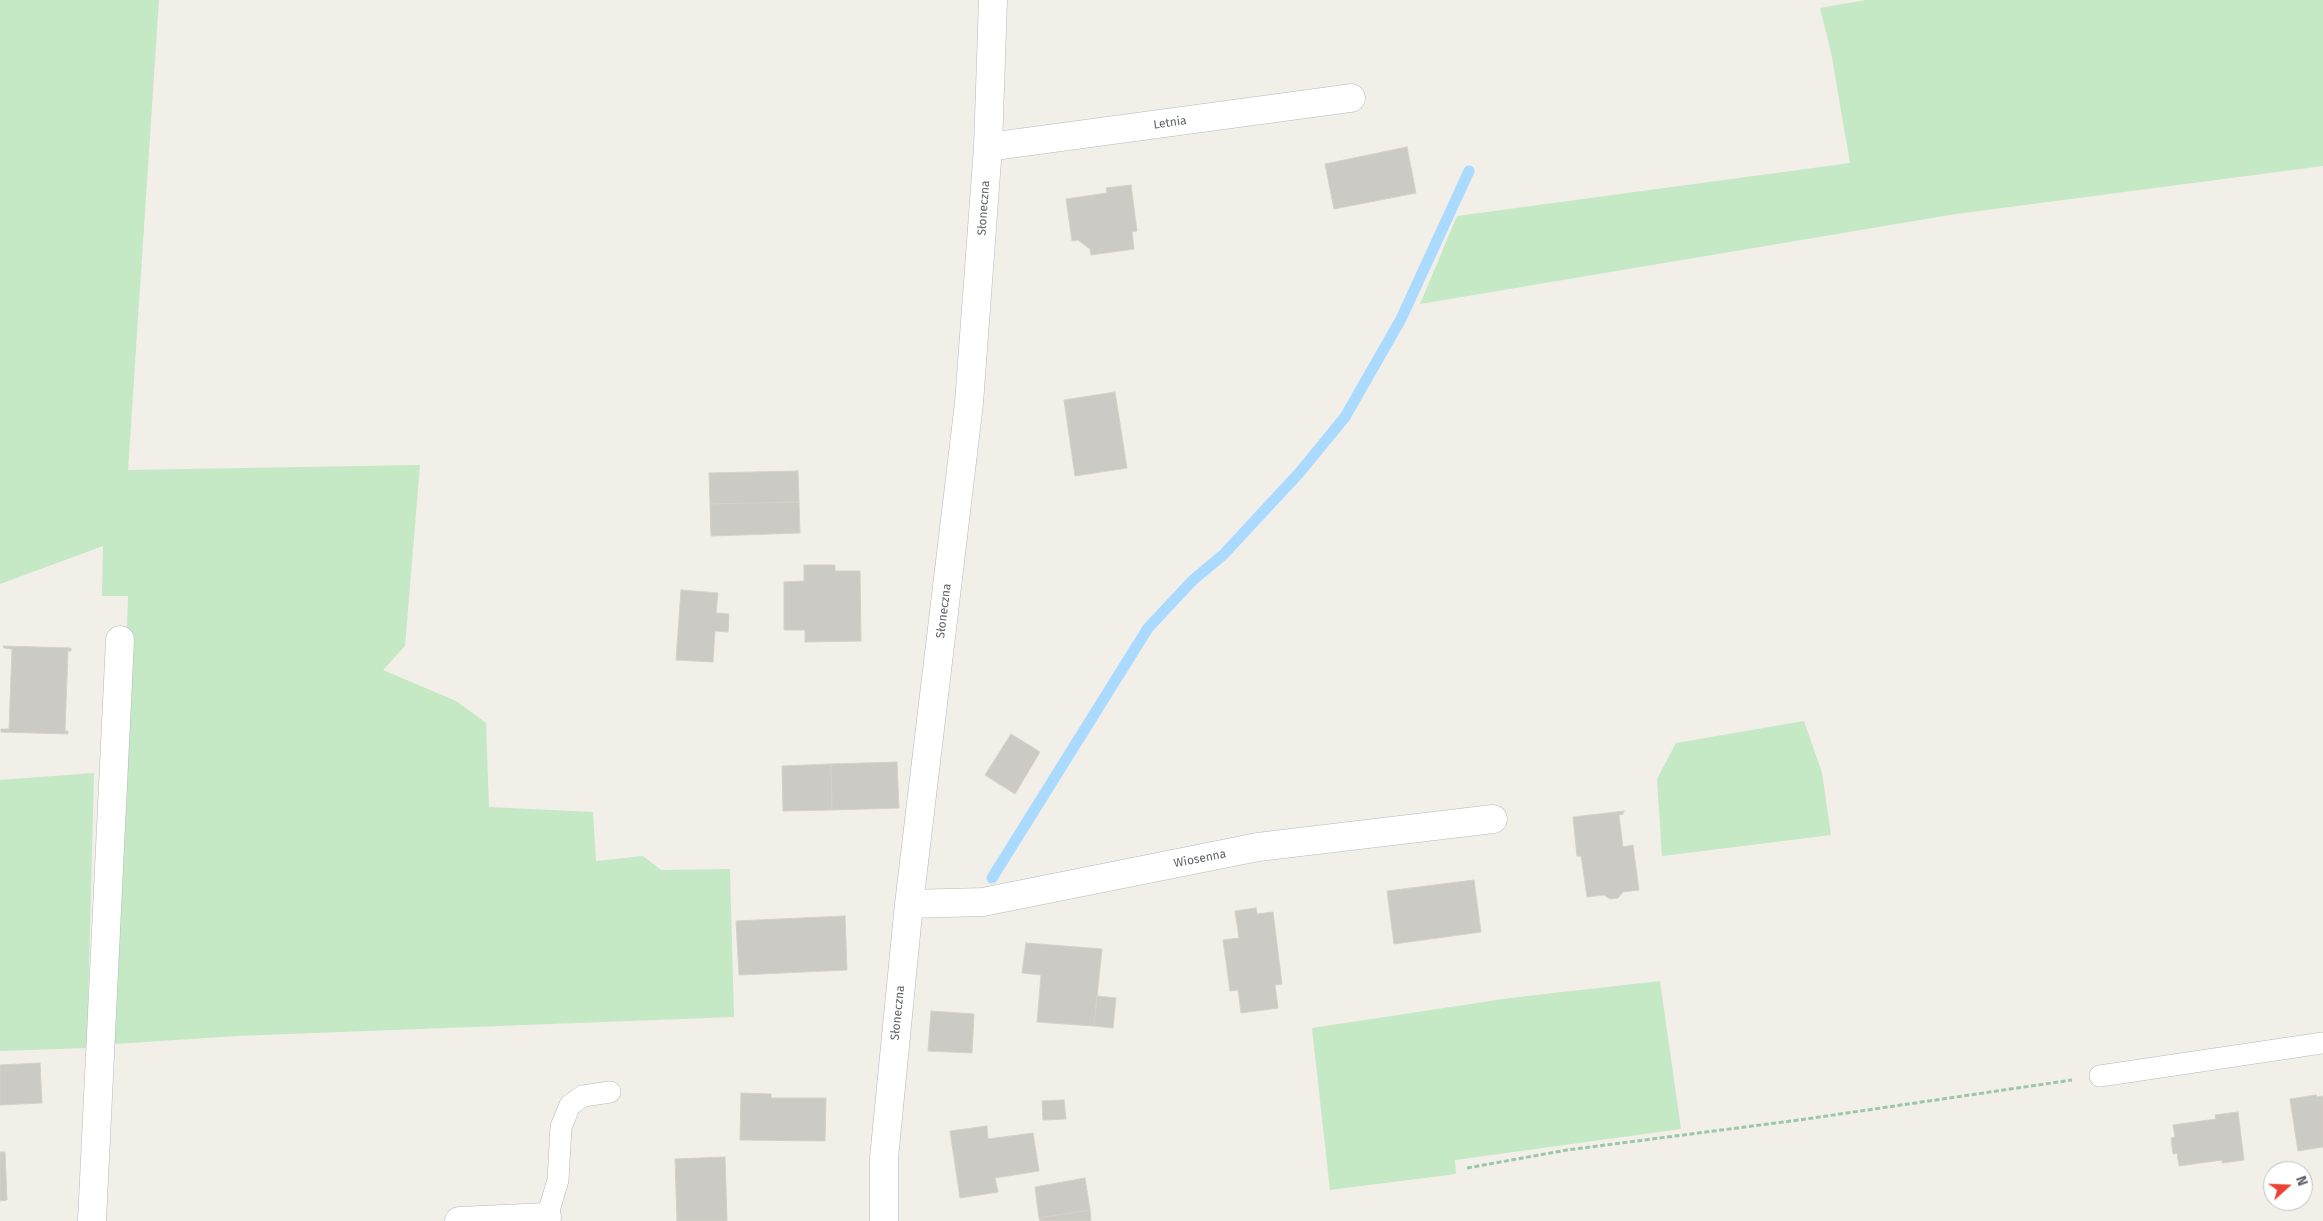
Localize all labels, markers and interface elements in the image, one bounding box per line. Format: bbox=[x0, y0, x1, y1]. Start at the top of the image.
street label: Letnia bbox=[1152, 114, 1188, 132]
street label: Słoneczna bbox=[975, 180, 993, 236]
street label: Słoneczna bbox=[933, 583, 955, 639]
street label: Wiosenna bbox=[1173, 847, 1227, 871]
street label: Słoneczna bbox=[888, 985, 908, 1041]
north arrow bbox=[2263, 1161, 2313, 1211]
text: N bbox=[2292, 1174, 2311, 1188]

